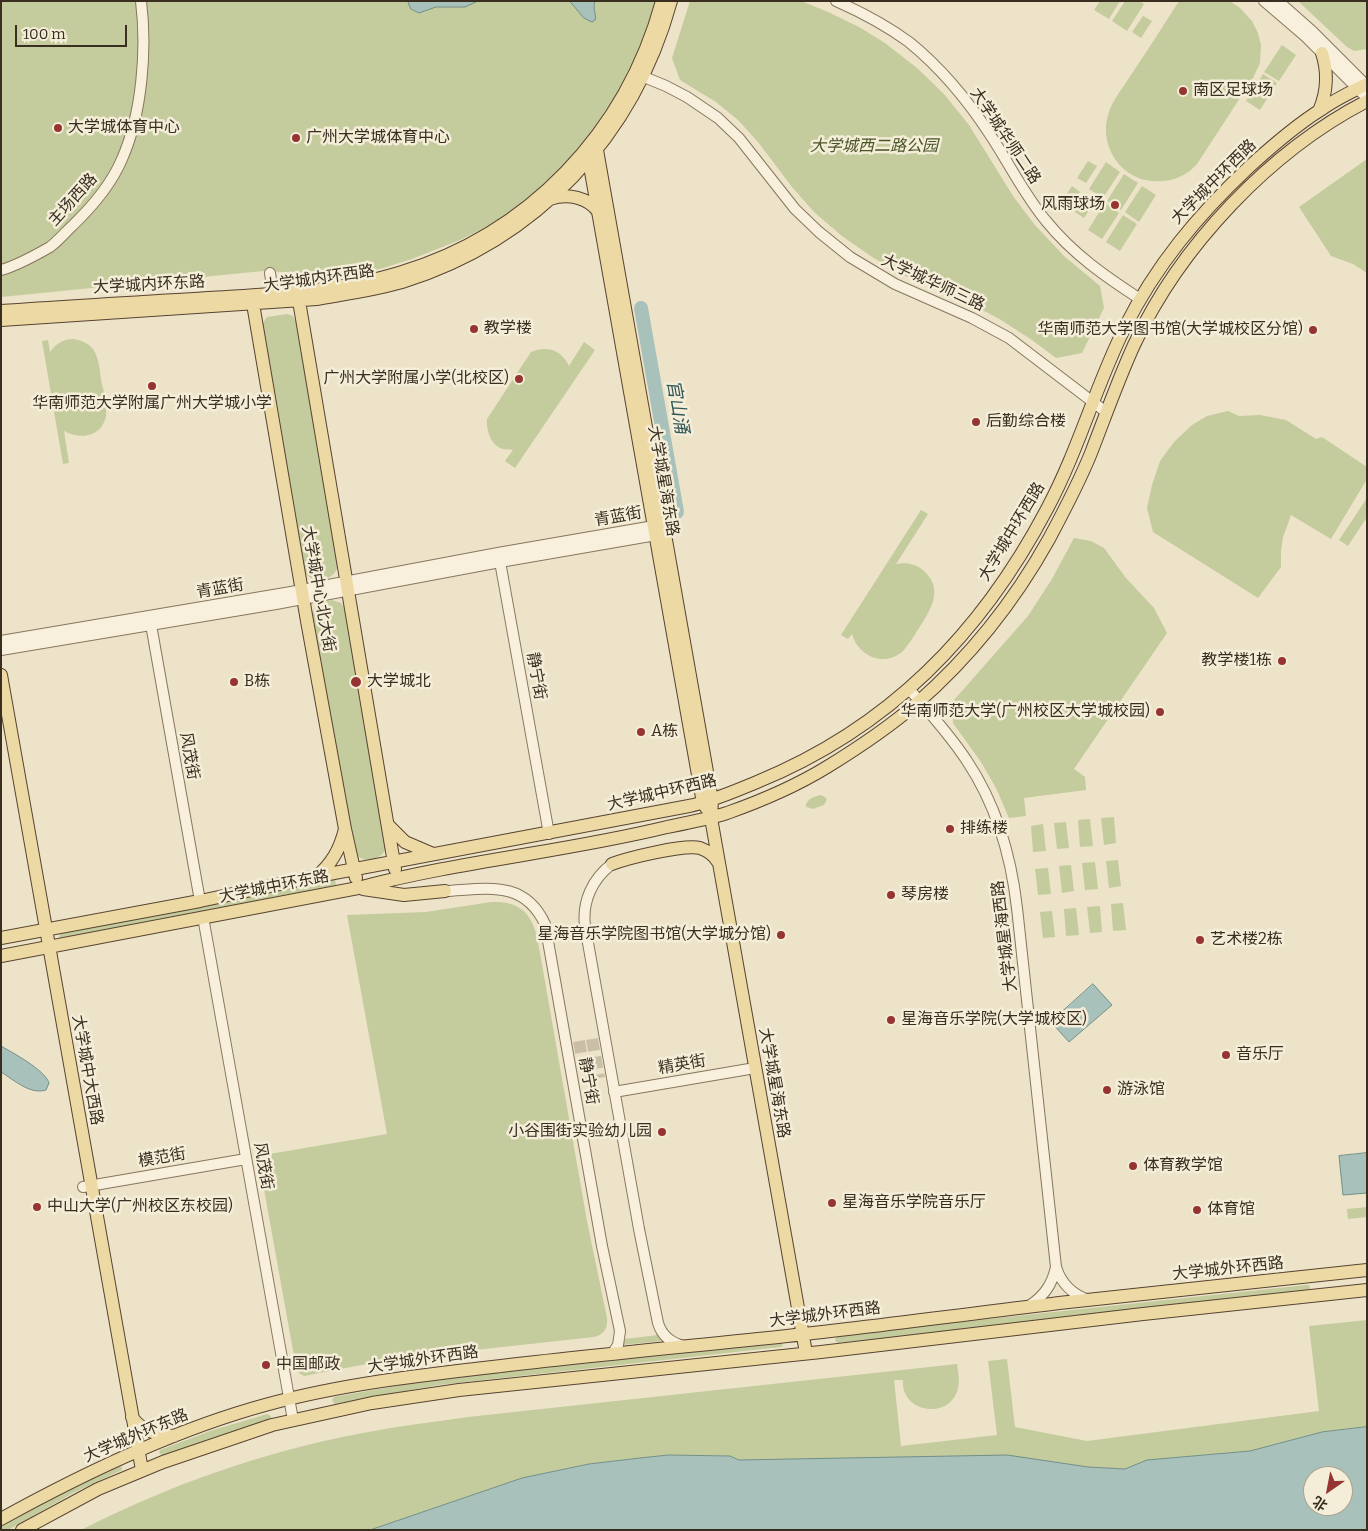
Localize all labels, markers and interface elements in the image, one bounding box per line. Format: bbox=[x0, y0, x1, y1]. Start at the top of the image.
scale bar bbox=[18, 15, 130, 47]
text: 100 m bbox=[23, 25, 66, 43]
place label: 南区足球场 bbox=[1193, 81, 1273, 101]
street label: 大学城华师二路 bbox=[966, 84, 1044, 188]
marker: 南区足球场 bbox=[1177, 85, 1189, 97]
place label: 大学城体育中心 bbox=[68, 118, 180, 138]
marker: 大学城体育中心 bbox=[52, 122, 64, 134]
place label: 广州大学城体育中心 bbox=[306, 128, 450, 148]
marker: 广州大学城体育中心 bbox=[290, 132, 302, 144]
street label: 大学城中环西路 bbox=[1168, 136, 1260, 228]
park label: 大学城西二路公园 bbox=[810, 137, 938, 157]
street label: 主场西路 bbox=[44, 170, 102, 230]
place label: 风雨球场 bbox=[1041, 195, 1105, 215]
marker: 风雨球场 bbox=[1109, 199, 1121, 211]
street label: 大学城华师三路 bbox=[878, 251, 988, 315]
street label: 大学城内环西路 bbox=[262, 262, 376, 296]
street label: 大学城内环东路 bbox=[93, 272, 205, 298]
place label: 教学楼 bbox=[484, 319, 532, 339]
place label: 华南师范大学图书馆(大学城校区分馆) bbox=[1037, 320, 1303, 340]
marker: 教学楼 bbox=[468, 323, 480, 335]
marker: 华南师范大学图书馆(大学城校区分馆) bbox=[1307, 324, 1319, 336]
place label: 广州大学附属小学(北校区) bbox=[323, 369, 509, 389]
marker: 广州大学附属小学(北校区) bbox=[513, 373, 525, 385]
water label: 官山涌 bbox=[662, 379, 692, 435]
marker: 华南师范大学附属广州大学城小学 bbox=[146, 380, 158, 392]
place label: 华南师范大学附属广州大学城小学 bbox=[32, 394, 272, 414]
place label: 后勤综合楼 bbox=[986, 412, 1066, 432]
marker: 后勤综合楼 bbox=[970, 416, 982, 428]
street label: 大学城星海东路 bbox=[644, 424, 682, 538]
street label: 大学城中环西路 bbox=[975, 479, 1049, 585]
street label: 青蓝街 bbox=[593, 503, 643, 531]
street label: 大学城中心北大街 bbox=[297, 524, 339, 654]
street label: 青蓝街 bbox=[195, 575, 245, 603]
street label: 静宁街 bbox=[522, 651, 550, 701]
place label: 教学楼1栋 bbox=[1202, 651, 1272, 671]
marker: 教学楼1栋 bbox=[1276, 655, 1288, 667]
place label: B栋 bbox=[244, 672, 270, 692]
place label: 大学城北 bbox=[367, 672, 431, 692]
marker: 大学城北 bbox=[349, 675, 363, 689]
marker: B栋 bbox=[228, 676, 240, 688]
place label: 华南师范大学(广州校区大学城校园) bbox=[900, 702, 1150, 722]
marker: 华南师范大学(广州校区大学城校园) bbox=[1154, 706, 1166, 718]
place label: A栋 bbox=[651, 722, 678, 742]
marker: A栋 bbox=[635, 726, 647, 738]
street label: 风茂街 bbox=[175, 731, 203, 781]
street label: 大学城中环西路 bbox=[605, 771, 719, 815]
place label: 排练楼 bbox=[960, 819, 1008, 839]
marker: 排练楼 bbox=[944, 823, 956, 835]
street label: 大学城中环东路 bbox=[217, 867, 331, 907]
street label: 大学城星海西路 bbox=[989, 879, 1021, 993]
place label: 琴房楼 bbox=[901, 885, 949, 905]
marker: 琴房楼 bbox=[885, 889, 897, 901]
place label: 星海音乐学院图书馆(大学城分馆) bbox=[537, 925, 771, 945]
marker: 星海音乐学院图书馆(大学城分馆) bbox=[775, 929, 787, 941]
place label: 艺术楼2栋 bbox=[1210, 930, 1283, 950]
marker: 艺术楼2栋 bbox=[1194, 934, 1206, 946]
place label: 星海音乐学院(大学城校区) bbox=[901, 1010, 1087, 1030]
street label: 大学城中大西路 bbox=[68, 1013, 106, 1127]
marker: 星海音乐学院(大学城校区) bbox=[885, 1014, 897, 1026]
street label: 大学城星海东路 bbox=[755, 1026, 793, 1140]
place label: 音乐厅 bbox=[1236, 1045, 1284, 1065]
marker: 音乐厅 bbox=[1220, 1049, 1232, 1061]
street label: 精英街 bbox=[657, 1051, 707, 1079]
street label: 静宁街 bbox=[574, 1056, 602, 1106]
place label: 游泳馆 bbox=[1117, 1080, 1165, 1100]
marker: 游泳馆 bbox=[1101, 1084, 1113, 1096]
place label: 小谷围街实验幼儿园 bbox=[508, 1122, 652, 1142]
marker: 小谷围街实验幼儿园 bbox=[656, 1126, 668, 1138]
street label: 风茂街 bbox=[249, 1141, 277, 1191]
street label: 模范街 bbox=[137, 1144, 187, 1172]
place label: 体育教学馆 bbox=[1143, 1156, 1223, 1176]
marker: 体育教学馆 bbox=[1127, 1160, 1139, 1172]
place label: 星海音乐学院音乐厅 bbox=[842, 1193, 986, 1213]
place label: 中山大学(广州校区东校园) bbox=[47, 1197, 233, 1217]
marker: 星海音乐学院音乐厅 bbox=[826, 1197, 838, 1209]
place label: 体育馆 bbox=[1207, 1200, 1255, 1220]
marker: 中山大学(广州校区东校园) bbox=[31, 1201, 43, 1213]
marker: 体育馆 bbox=[1191, 1204, 1203, 1216]
street label: 大学城外环西路 bbox=[1171, 1254, 1285, 1284]
street label: 大学城外环西路 bbox=[768, 1299, 882, 1331]
street label: 大学城外环西路 bbox=[366, 1343, 480, 1377]
place label: 中国邮政 bbox=[276, 1355, 340, 1375]
marker: 中国邮政 bbox=[260, 1359, 272, 1371]
street label: 大学城外环东路 bbox=[81, 1405, 191, 1467]
north arrow bbox=[1303, 1466, 1353, 1516]
text: 北 bbox=[1310, 1492, 1331, 1514]

